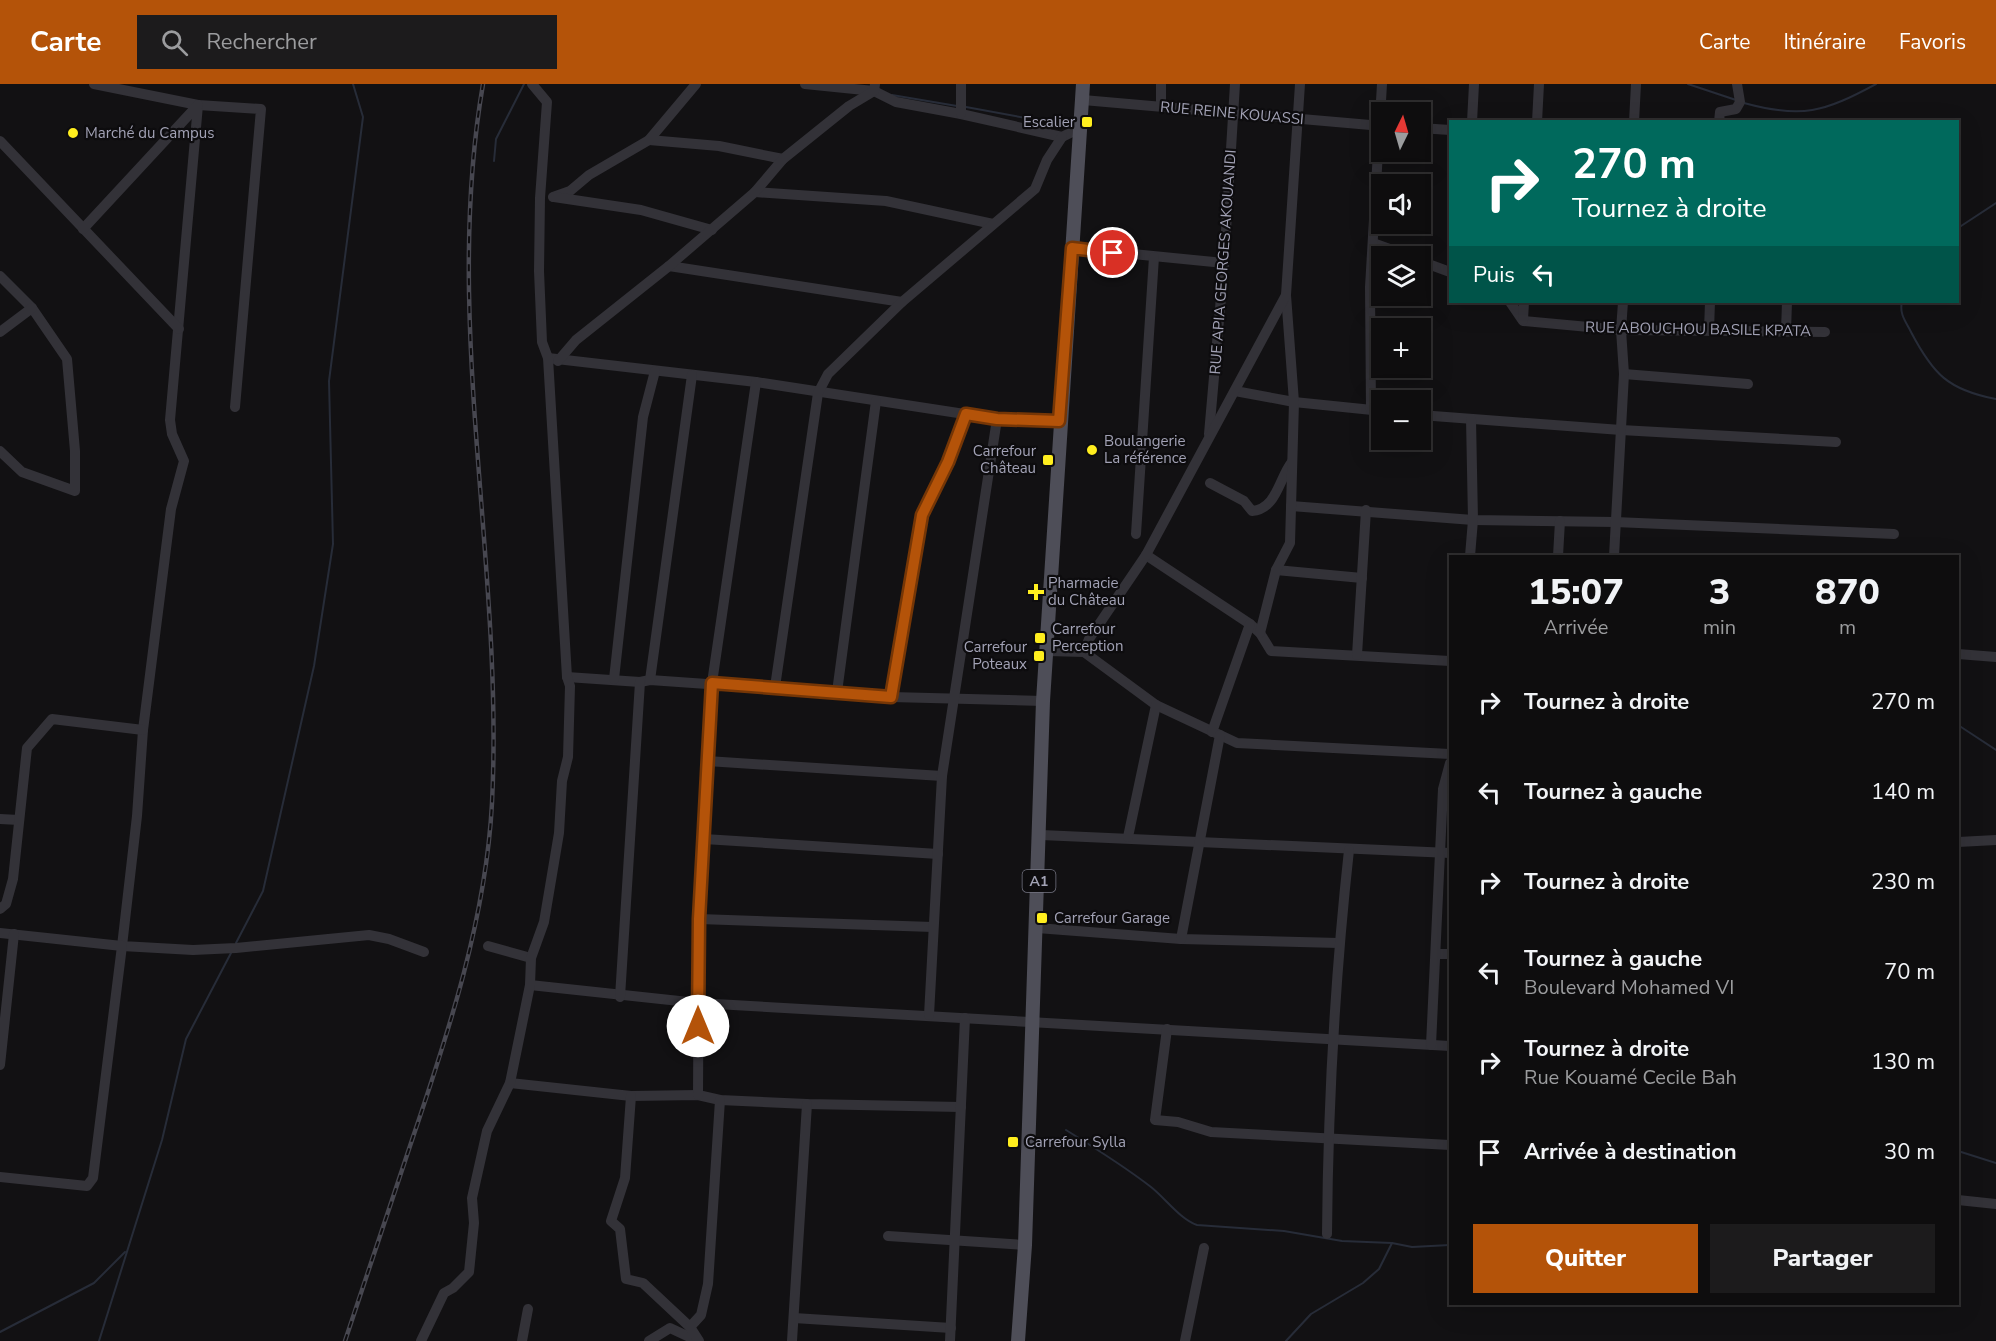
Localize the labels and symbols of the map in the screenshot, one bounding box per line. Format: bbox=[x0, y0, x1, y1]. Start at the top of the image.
street label: RUE REINE KOUASSI bbox=[1159, 97, 1305, 129]
north arrow bbox=[1371, 102, 1431, 162]
place label: Escalier bbox=[1023, 112, 1076, 132]
marker: Escalier bbox=[1080, 115, 1094, 129]
place label: Marché du Campus bbox=[85, 123, 214, 143]
marker: Marché du Campus bbox=[66, 126, 80, 140]
street label: RUE APIA GEORGES AKOUANDI bbox=[1205, 149, 1241, 375]
pin bbox=[1087, 227, 1138, 278]
street label: RUE ABOUCHOU BASILE KPATA bbox=[1585, 317, 1811, 341]
place label: Boulangerie La référence bbox=[1104, 431, 1187, 468]
place label: Carrefour Château bbox=[973, 441, 1037, 478]
marker: Boulangerie La référence bbox=[1085, 443, 1099, 457]
marker: Carrefour Château bbox=[1041, 453, 1055, 467]
place label: Pharmacie du Château bbox=[1048, 573, 1125, 610]
marker: Pharmacie du Château bbox=[1029, 585, 1043, 599]
place label: Carrefour Perception bbox=[1052, 619, 1123, 656]
marker: Carrefour Perception bbox=[1033, 631, 1047, 645]
place label: Carrefour Poteaux bbox=[964, 637, 1028, 674]
marker: Carrefour Poteaux bbox=[1032, 649, 1046, 663]
road number: A1 bbox=[1022, 870, 1056, 892]
place label: Carrefour Garage bbox=[1054, 908, 1170, 928]
marker: Carrefour Garage bbox=[1035, 911, 1049, 925]
position arrow bbox=[666, 994, 730, 1058]
place label: Carrefour Sylla bbox=[1025, 1132, 1126, 1152]
marker: Carrefour Sylla bbox=[1006, 1135, 1020, 1149]

